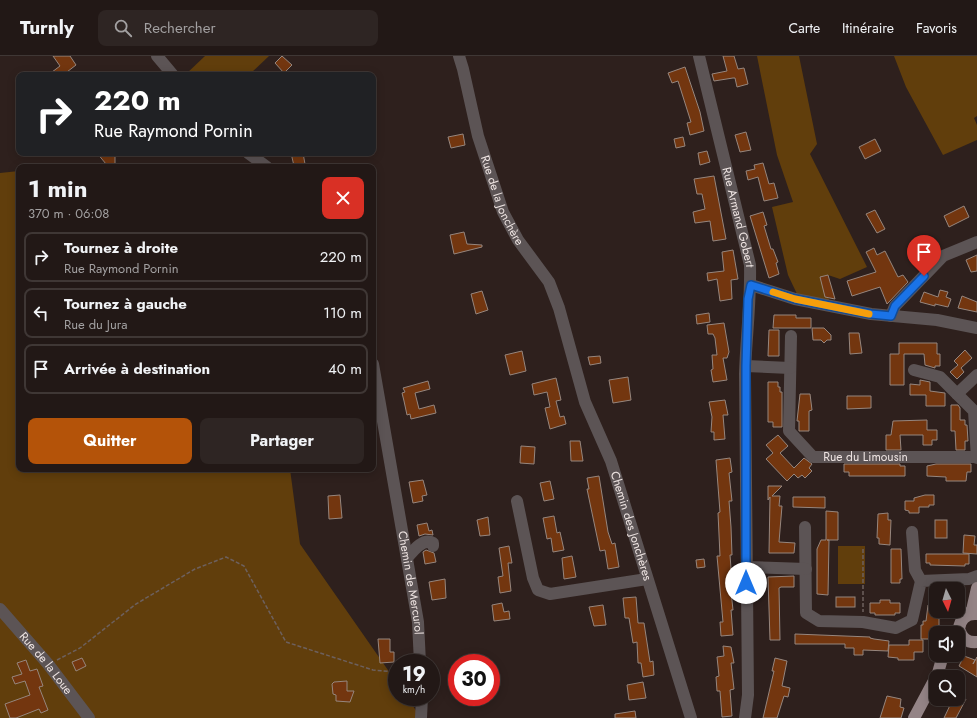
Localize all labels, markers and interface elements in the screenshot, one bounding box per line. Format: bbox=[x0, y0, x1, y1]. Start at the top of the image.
search box bbox=[98, 10, 378, 46]
text: Turnly bbox=[20, 14, 74, 41]
icon: search bbox=[112, 17, 134, 39]
text: Rechercher bbox=[144, 17, 216, 39]
text: Carte bbox=[788, 18, 820, 38]
text: Itinéraire bbox=[842, 18, 894, 38]
text: Favoris bbox=[916, 18, 957, 38]
text: 220 m bbox=[94, 80, 181, 121]
icon: right bbox=[28, 88, 80, 140]
text: Rue Raymond Pornin bbox=[94, 118, 253, 144]
street label: Rue de la Jonchère bbox=[476, 153, 528, 249]
street label: Rue Armand Gobert bbox=[717, 165, 759, 268]
text: 1 min bbox=[28, 171, 88, 206]
button: close bbox=[322, 177, 364, 219]
text: 370 m · 06:08 bbox=[28, 204, 109, 223]
pin bbox=[907, 235, 941, 276]
text: Tournez à droite bbox=[64, 237, 178, 259]
icon: arrive bbox=[913, 241, 935, 263]
icon: right bbox=[30, 246, 52, 268]
text: 220 m bbox=[320, 246, 362, 268]
text: Rue Raymond Pornin bbox=[64, 259, 179, 278]
text: Tournez à gauche bbox=[64, 293, 187, 315]
icon: left bbox=[30, 302, 52, 324]
text: 110 m bbox=[323, 302, 362, 324]
text: Rue du Jura bbox=[64, 315, 128, 334]
icon: arrive bbox=[30, 358, 52, 380]
text: Arrivée à destination bbox=[64, 358, 210, 380]
text: 40 m bbox=[328, 358, 362, 380]
button: Quitter bbox=[28, 418, 192, 464]
button: Partager bbox=[200, 418, 364, 464]
street label: Rue du Limousin bbox=[823, 448, 908, 466]
street label: Chemin des Jonchères bbox=[606, 469, 657, 583]
street label: Chemin de Mercurol bbox=[393, 529, 428, 635]
position arrow bbox=[725, 562, 767, 604]
north arrow bbox=[929, 582, 965, 618]
map controls bbox=[929, 582, 965, 706]
button: sound bbox=[929, 626, 965, 662]
street label: Rue de la Loue bbox=[15, 628, 77, 698]
speed limit sign: 30 bbox=[448, 654, 500, 706]
text: 19 bbox=[402, 660, 426, 689]
button: search bbox=[929, 670, 965, 706]
text: km/h bbox=[403, 682, 425, 697]

